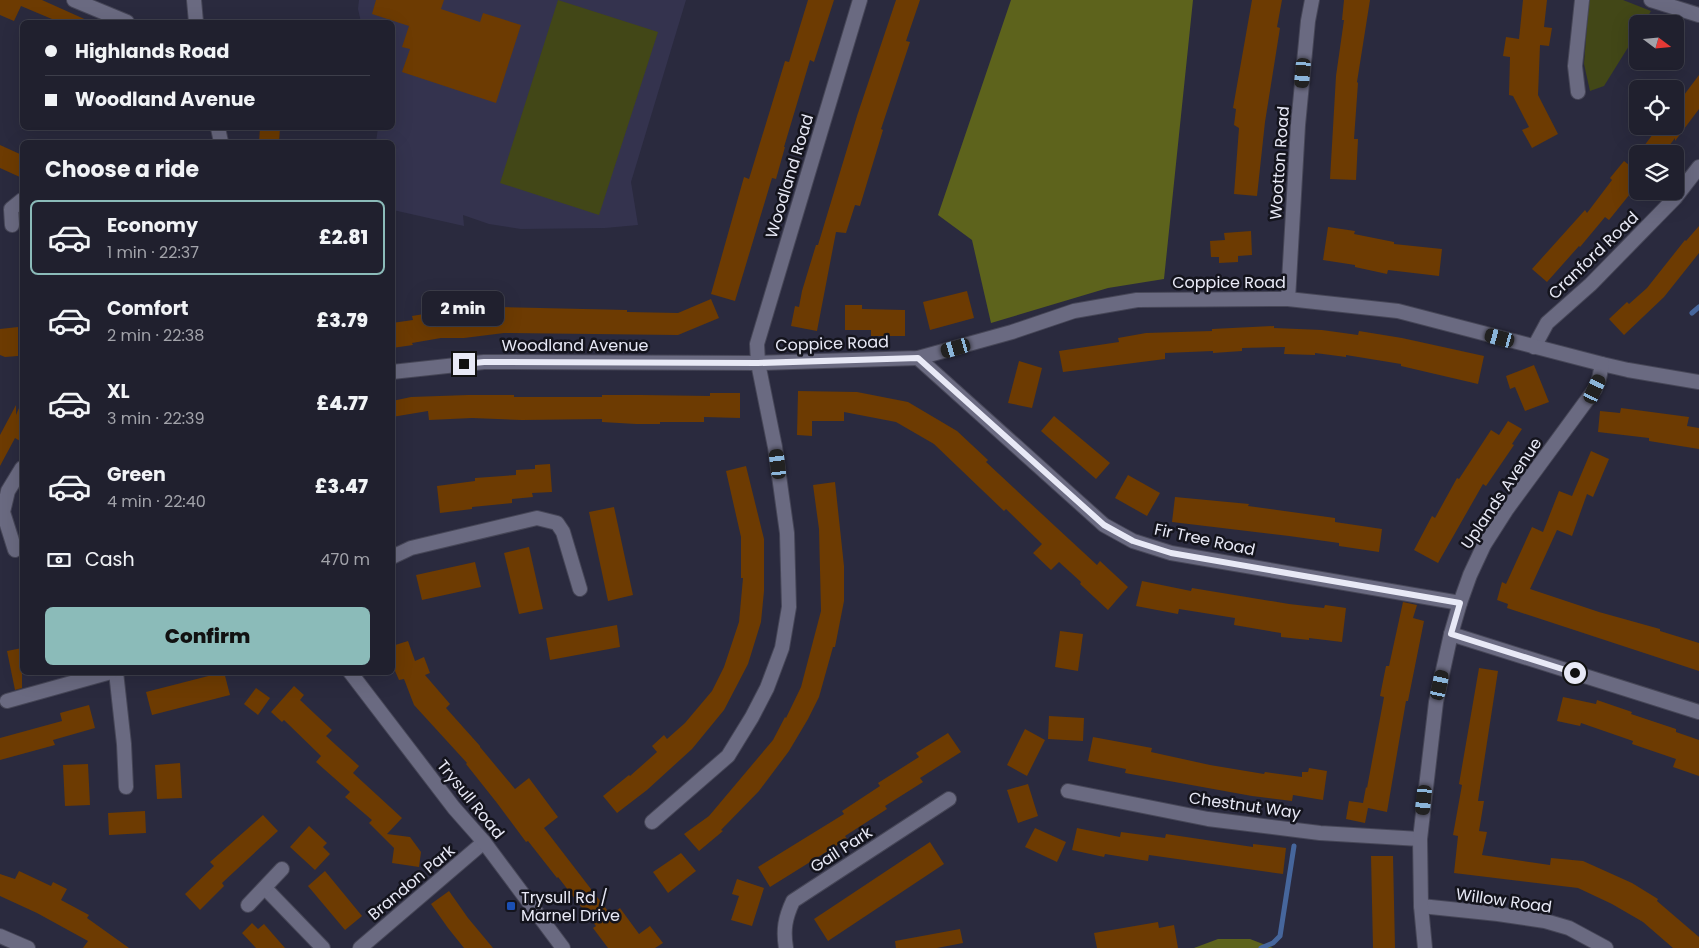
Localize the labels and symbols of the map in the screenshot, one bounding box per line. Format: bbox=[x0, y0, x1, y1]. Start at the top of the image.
north arrow bbox=[1629, 15, 1684, 70]
car bbox=[1294, 57, 1311, 89]
street label: Wootton Road bbox=[1264, 105, 1295, 221]
street label: Woodland Road bbox=[760, 111, 819, 241]
street label: Cranford Road bbox=[1543, 206, 1644, 304]
street label: Coppice Road bbox=[1172, 271, 1286, 294]
callout: 2 min bbox=[423, 292, 505, 326]
car bbox=[1483, 327, 1516, 349]
street label: Coppice Road bbox=[775, 330, 889, 357]
street label: Woodland Avenue bbox=[501, 334, 649, 357]
car bbox=[939, 337, 972, 359]
route end bbox=[453, 353, 475, 375]
car bbox=[1581, 372, 1608, 406]
street label: Uplands Avenue bbox=[1455, 433, 1547, 554]
car bbox=[768, 448, 787, 480]
street label: Fir Tree Road bbox=[1152, 518, 1257, 561]
route start bbox=[1564, 662, 1586, 684]
car bbox=[1429, 669, 1450, 701]
street label: Trysull Road bbox=[431, 755, 510, 844]
car bbox=[1414, 784, 1433, 816]
street label: Chestnut Way bbox=[1188, 786, 1302, 825]
street label: Gail Park bbox=[806, 820, 877, 878]
street label: Brandon Park bbox=[363, 839, 460, 925]
street label: Willow Road bbox=[1454, 882, 1553, 919]
place label: Trysull Rd / Marnel Drive bbox=[521, 886, 620, 927]
marker: Trysull Rd / Marnel Drive bbox=[505, 900, 517, 912]

